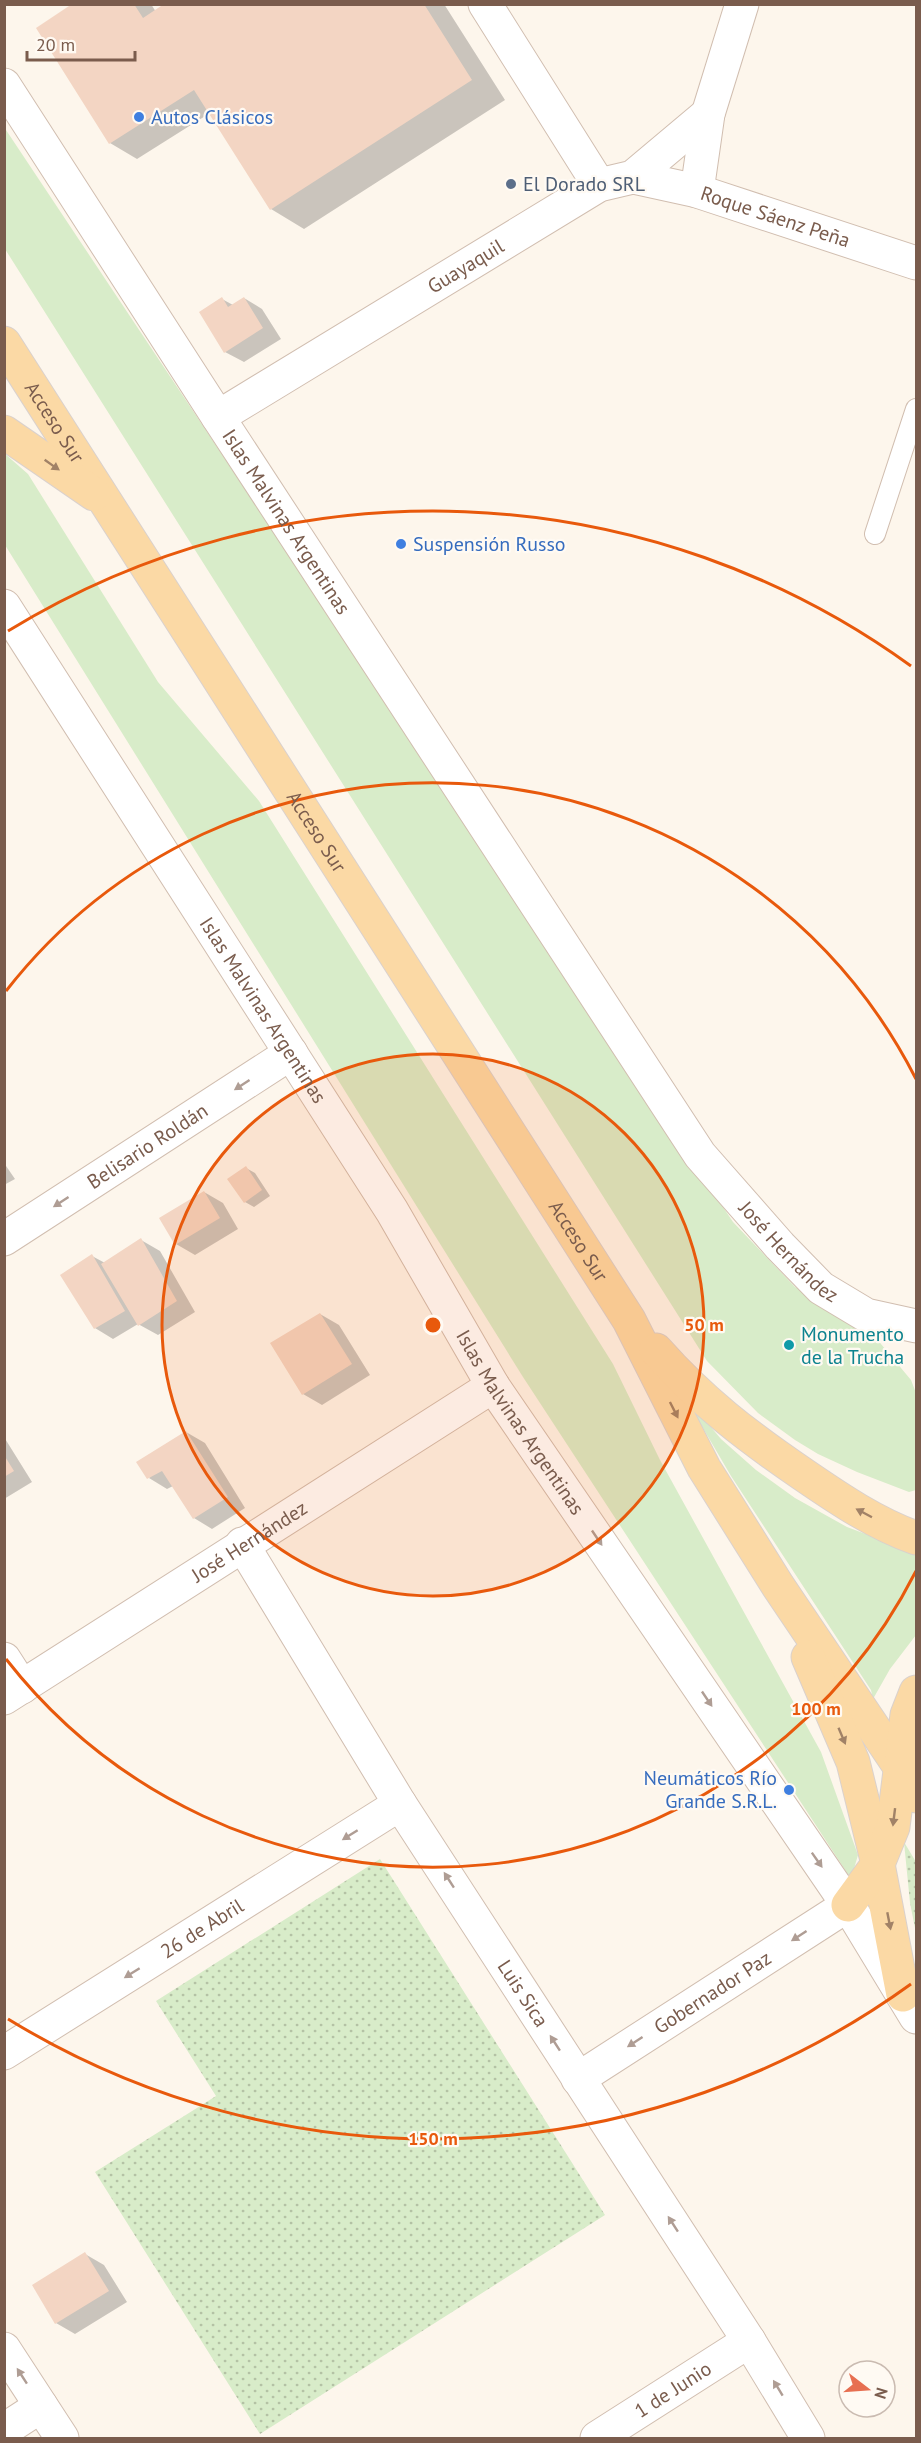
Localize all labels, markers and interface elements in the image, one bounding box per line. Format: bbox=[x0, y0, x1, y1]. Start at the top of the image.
scale bar bbox=[27, 24, 135, 62]
text: 20 m bbox=[36, 33, 75, 56]
place label: Autos Clásicos bbox=[151, 104, 273, 130]
marker: Autos Clásicos bbox=[132, 110, 146, 124]
place label: El Dorado SRL bbox=[523, 171, 645, 197]
marker: El Dorado SRL bbox=[504, 177, 518, 191]
street label: Roque Sáenz Peña bbox=[697, 180, 853, 253]
street label: Guayaquil bbox=[423, 233, 509, 299]
street label: Acceso Sur bbox=[19, 377, 90, 468]
street label: Islas Malvinas Argentinas bbox=[216, 424, 356, 619]
one-way arrow bbox=[44, 459, 60, 471]
place label: Suspensión Russo bbox=[413, 531, 566, 557]
marker: Suspensión Russo bbox=[394, 537, 408, 551]
street label: Acceso Sur bbox=[281, 786, 352, 877]
street label: Islas Malvinas Argentinas bbox=[194, 912, 332, 1108]
one-way arrow bbox=[234, 1079, 250, 1090]
street label: Belisario Roldán bbox=[82, 1097, 213, 1195]
street label: Acceso Sur bbox=[543, 1195, 614, 1287]
street label: José Hernández bbox=[733, 1195, 843, 1308]
one-way arrow bbox=[53, 1196, 69, 1208]
text: 50 m bbox=[684, 1313, 724, 1336]
centre of rings bbox=[423, 1315, 443, 1335]
place label: Monumento de la Trucha bbox=[801, 1321, 904, 1370]
street label: Islas Malvinas Argentinas bbox=[450, 1325, 590, 1520]
marker: Monumento de la Trucha bbox=[782, 1338, 796, 1352]
one-way arrow bbox=[670, 1401, 679, 1418]
street label: José Hernández bbox=[186, 1495, 312, 1589]
one-way arrow bbox=[855, 1508, 872, 1518]
one-way arrow bbox=[591, 1530, 602, 1546]
one-way arrow bbox=[701, 1691, 712, 1707]
text: 100 m bbox=[791, 1697, 841, 1720]
one-way arrow bbox=[838, 1727, 847, 1745]
place label: Neumáticos Río Grande S.R.L. bbox=[643, 1765, 777, 1814]
marker: Neumáticos Río Grande S.R.L. bbox=[782, 1783, 796, 1797]
one-way arrow bbox=[889, 1807, 899, 1826]
one-way arrow bbox=[342, 1830, 358, 1841]
one-way arrow bbox=[811, 1851, 823, 1867]
one-way arrow bbox=[443, 1872, 454, 1888]
street label: 26 de Abril bbox=[156, 1893, 249, 1964]
one-way arrow bbox=[885, 1912, 894, 1931]
one-way arrow bbox=[791, 1931, 807, 1942]
street label: Gobernador Paz bbox=[649, 1945, 776, 2040]
street label: Luis Sica bbox=[492, 1955, 554, 2032]
one-way arrow bbox=[124, 1967, 140, 1978]
one-way arrow bbox=[549, 2035, 560, 2052]
one-way arrow bbox=[627, 2036, 643, 2047]
text: 150 m bbox=[408, 2127, 458, 2150]
one-way arrow bbox=[668, 2216, 679, 2232]
street label: 1 de Junio bbox=[630, 2355, 716, 2424]
north arrow bbox=[837, 2359, 897, 2419]
one-way arrow bbox=[16, 2368, 27, 2384]
one-way arrow bbox=[772, 2380, 783, 2396]
text: N bbox=[870, 2385, 892, 2401]

